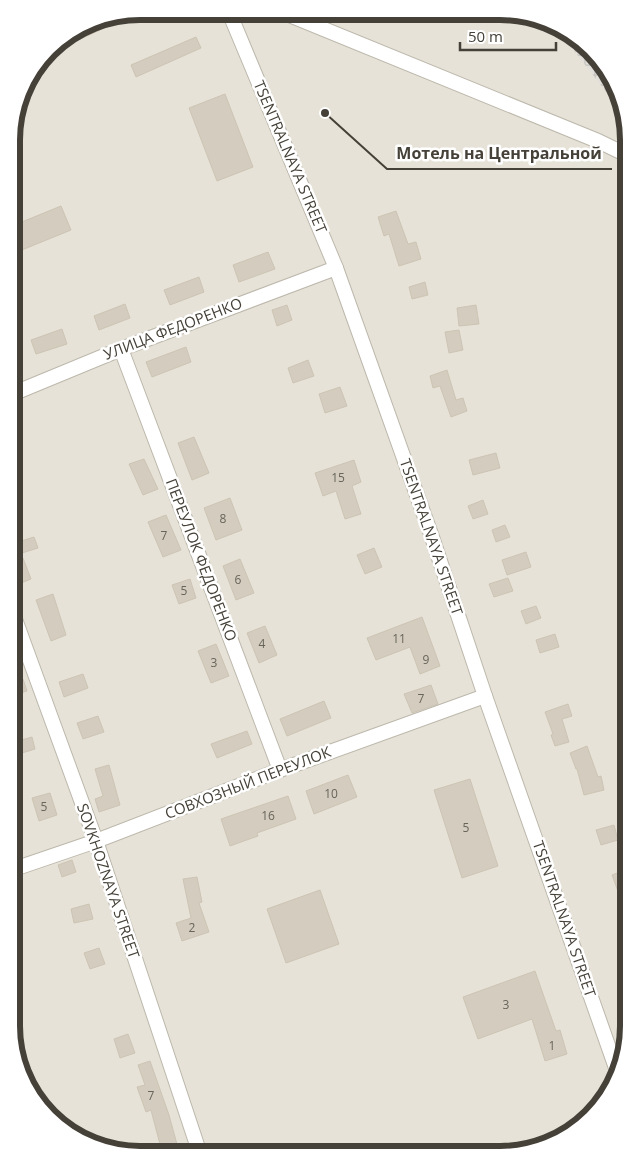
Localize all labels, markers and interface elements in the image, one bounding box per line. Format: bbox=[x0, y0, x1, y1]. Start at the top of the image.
scale bar bbox=[460, 20, 556, 52]
text: 50 m bbox=[468, 26, 503, 46]
street label: TSENTRALNAYA STREET bbox=[250, 77, 332, 237]
callout: Мотель на Центральной bbox=[387, 138, 612, 169]
text: Мотель на Центральной bbox=[396, 142, 602, 164]
street label: УЛИЦА ФЕДОРЕНКО bbox=[100, 292, 245, 364]
street label: TSENTRALNAYA STREET bbox=[396, 456, 468, 618]
house number: 15 bbox=[331, 469, 345, 486]
street label: ПЕРЕУЛОК ФЕДОРЕНКО bbox=[162, 475, 242, 644]
house number: 8 bbox=[220, 510, 227, 527]
house number: 7 bbox=[161, 527, 168, 544]
house number: 6 bbox=[235, 571, 242, 588]
house number: 5 bbox=[181, 582, 188, 599]
house number: 11 bbox=[392, 630, 406, 647]
house number: 4 bbox=[259, 635, 266, 652]
house number: 9 bbox=[423, 651, 430, 668]
house number: 3 bbox=[211, 654, 218, 671]
house number: 7 bbox=[418, 690, 425, 707]
street label: СОВХОЗНЫЙ ПЕРЕУЛОК bbox=[162, 741, 334, 823]
house number: 10 bbox=[324, 785, 338, 802]
house number: 5 bbox=[41, 798, 48, 815]
street label: SOVKHOZNAYA STREET bbox=[73, 801, 145, 961]
house number: 16 bbox=[261, 807, 275, 824]
house number: 5 bbox=[463, 819, 470, 836]
street label: TSENTRALNAYA STREET bbox=[529, 838, 601, 1000]
house number: 2 bbox=[189, 919, 196, 936]
house number: 3 bbox=[503, 996, 510, 1013]
house number: 1 bbox=[549, 1037, 555, 1054]
house number: 7 bbox=[148, 1087, 155, 1104]

